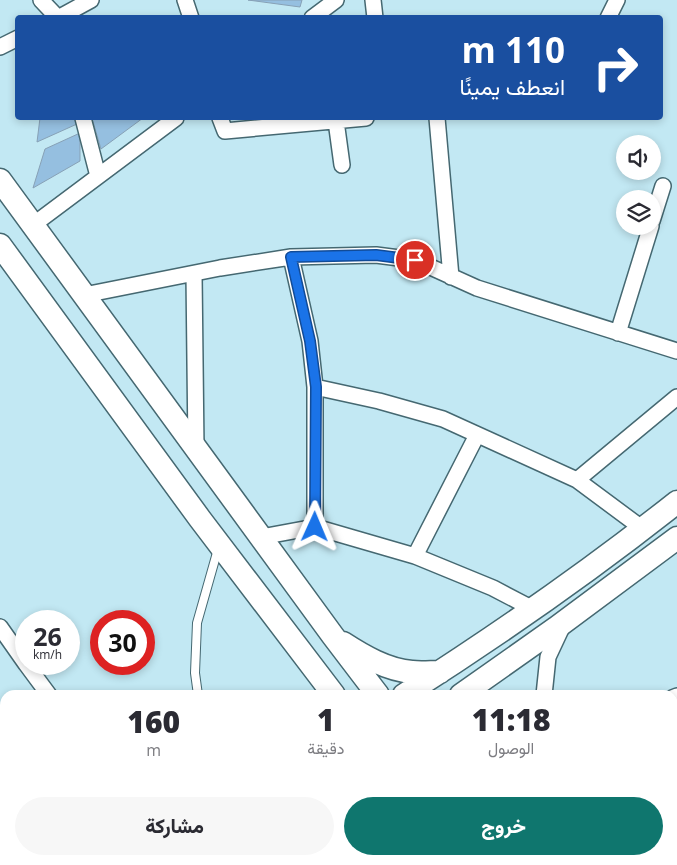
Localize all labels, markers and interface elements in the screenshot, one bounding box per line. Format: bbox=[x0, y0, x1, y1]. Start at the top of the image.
text: 110 m bbox=[461, 26, 565, 73]
icon: right bbox=[583, 35, 648, 100]
text: انعطف يمينًا bbox=[459, 71, 565, 101]
map controls bbox=[616, 135, 661, 235]
button: sound bbox=[616, 135, 661, 180]
button: layers bbox=[616, 190, 661, 235]
pin bbox=[394, 239, 436, 281]
icon: arrive bbox=[401, 246, 429, 274]
position arrow bbox=[288, 500, 340, 552]
speed limit sign: 30 bbox=[90, 610, 155, 675]
text: 26 bbox=[33, 619, 62, 653]
text: km/h bbox=[33, 646, 62, 663]
text: 1 bbox=[317, 699, 335, 740]
text: 11:18 bbox=[472, 699, 551, 740]
text: 160 bbox=[127, 701, 180, 742]
text: دقيقة bbox=[307, 737, 344, 759]
text: الوصول bbox=[488, 737, 534, 759]
text: m bbox=[146, 739, 161, 761]
button: مشاركة bbox=[15, 797, 334, 855]
button: خروج bbox=[344, 797, 663, 855]

